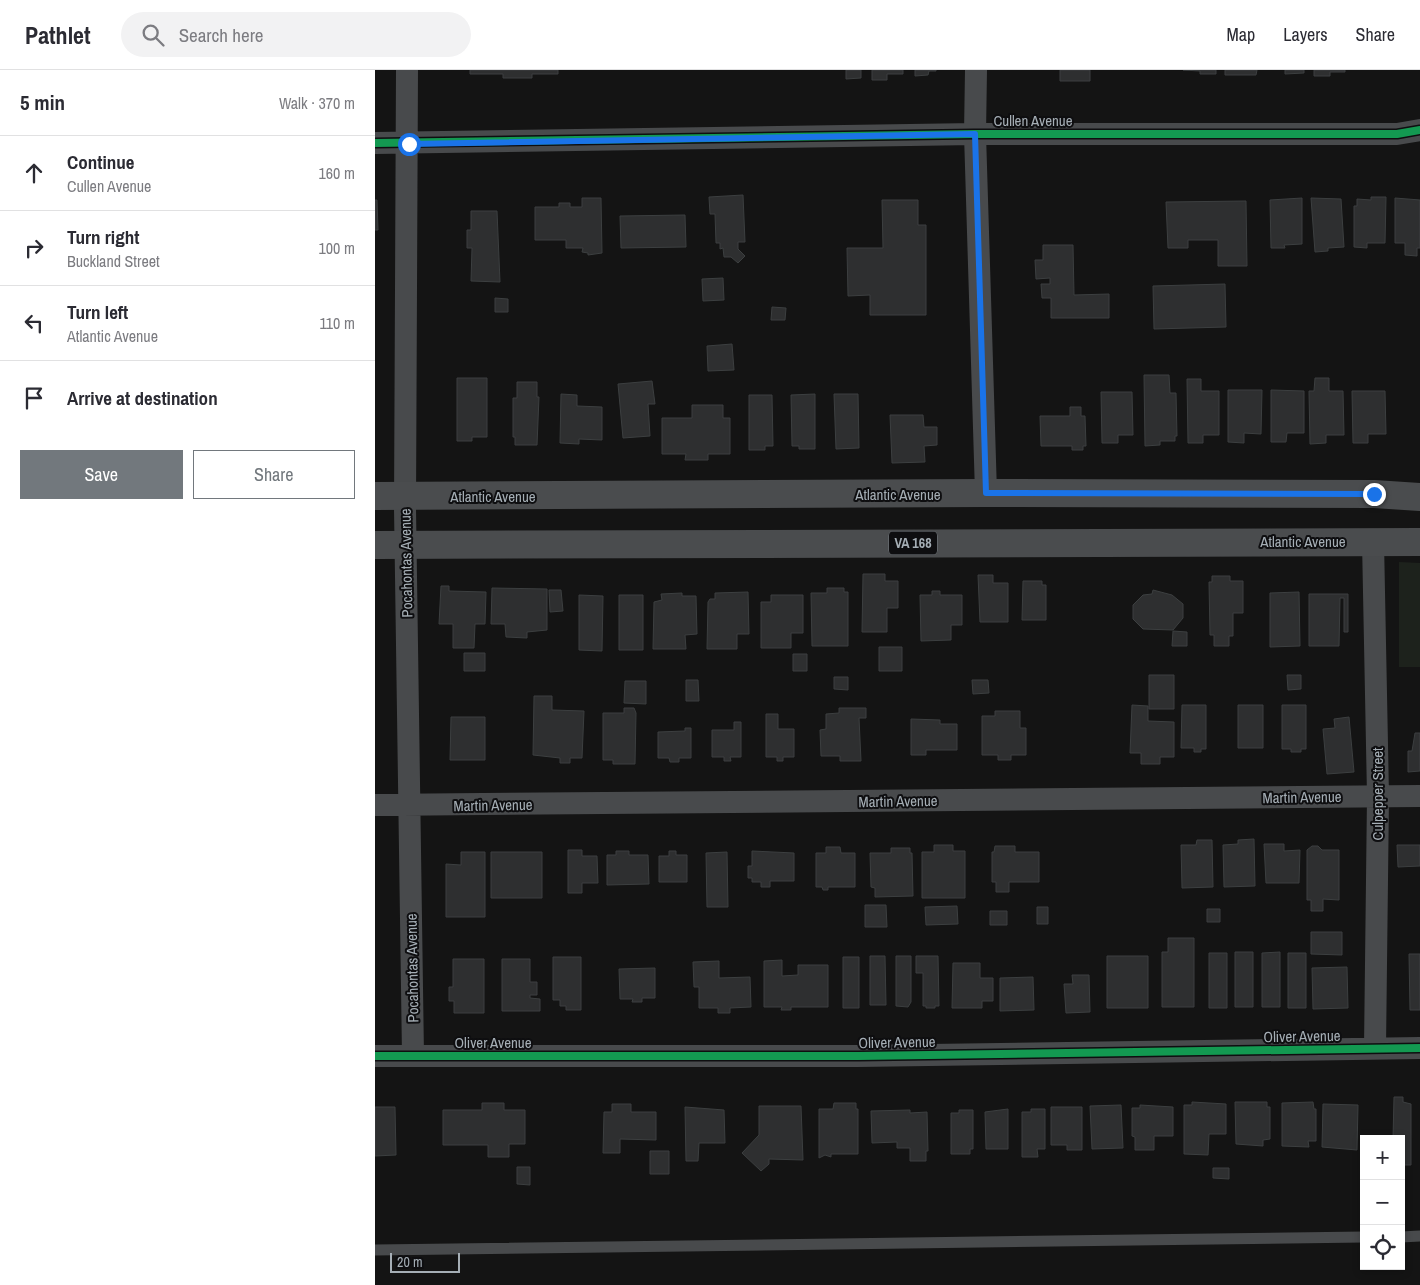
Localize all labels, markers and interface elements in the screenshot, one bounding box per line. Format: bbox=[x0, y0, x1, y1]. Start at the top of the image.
search box bbox=[121, 12, 471, 57]
text: Pathlet bbox=[25, 19, 91, 51]
icon: search bbox=[139, 21, 167, 49]
text: Search here bbox=[179, 22, 264, 48]
text: Map bbox=[1227, 22, 1255, 47]
text: Layers bbox=[1283, 22, 1328, 47]
text: Share bbox=[1356, 22, 1395, 47]
text: 5 min bbox=[20, 88, 65, 117]
text: Walk · 370 m bbox=[279, 92, 355, 114]
street label: Cullen Avenue bbox=[993, 110, 1073, 131]
route start bbox=[398, 133, 421, 156]
text: Continue bbox=[67, 149, 135, 175]
icon: ahead bbox=[20, 159, 48, 187]
text: 160 m bbox=[319, 162, 355, 184]
text: Cullen Avenue bbox=[67, 175, 151, 197]
text: Turn right bbox=[67, 224, 139, 250]
icon: right bbox=[20, 234, 48, 262]
text: 100 m bbox=[319, 237, 355, 259]
text: Buckland Street bbox=[67, 250, 160, 272]
text: Turn left bbox=[67, 299, 128, 325]
icon: left bbox=[20, 309, 48, 337]
text: 110 m bbox=[319, 312, 355, 334]
text: Atlantic Avenue bbox=[67, 325, 158, 347]
icon: arrive bbox=[20, 384, 48, 412]
text: Arrive at destination bbox=[67, 385, 218, 411]
button: Save bbox=[20, 450, 183, 499]
button: Share bbox=[193, 450, 355, 499]
route end bbox=[1363, 483, 1386, 506]
street label: Atlantic Avenue bbox=[854, 484, 941, 505]
street label: Atlantic Avenue bbox=[449, 486, 536, 507]
street label: Pocahontas Avenue bbox=[395, 508, 417, 618]
street label: Atlantic Avenue bbox=[1259, 531, 1346, 552]
road number: VA 168 bbox=[889, 532, 937, 554]
street label: Culpepper Street bbox=[1367, 747, 1388, 841]
street label: Martin Avenue bbox=[1262, 786, 1342, 808]
street label: Martin Avenue bbox=[858, 790, 938, 812]
street label: Martin Avenue bbox=[453, 794, 533, 816]
street label: Pocahontas Avenue bbox=[401, 913, 423, 1023]
street label: Oliver Avenue bbox=[1263, 1025, 1341, 1047]
street label: Oliver Avenue bbox=[858, 1031, 936, 1053]
street label: Oliver Avenue bbox=[454, 1032, 532, 1053]
map controls bbox=[1360, 1135, 1405, 1270]
button: + bbox=[1360, 1135, 1405, 1180]
button: − bbox=[1360, 1180, 1405, 1225]
button: locate bbox=[1360, 1225, 1405, 1270]
scale bar bbox=[390, 1250, 460, 1273]
text: 20 m bbox=[397, 1253, 423, 1271]

